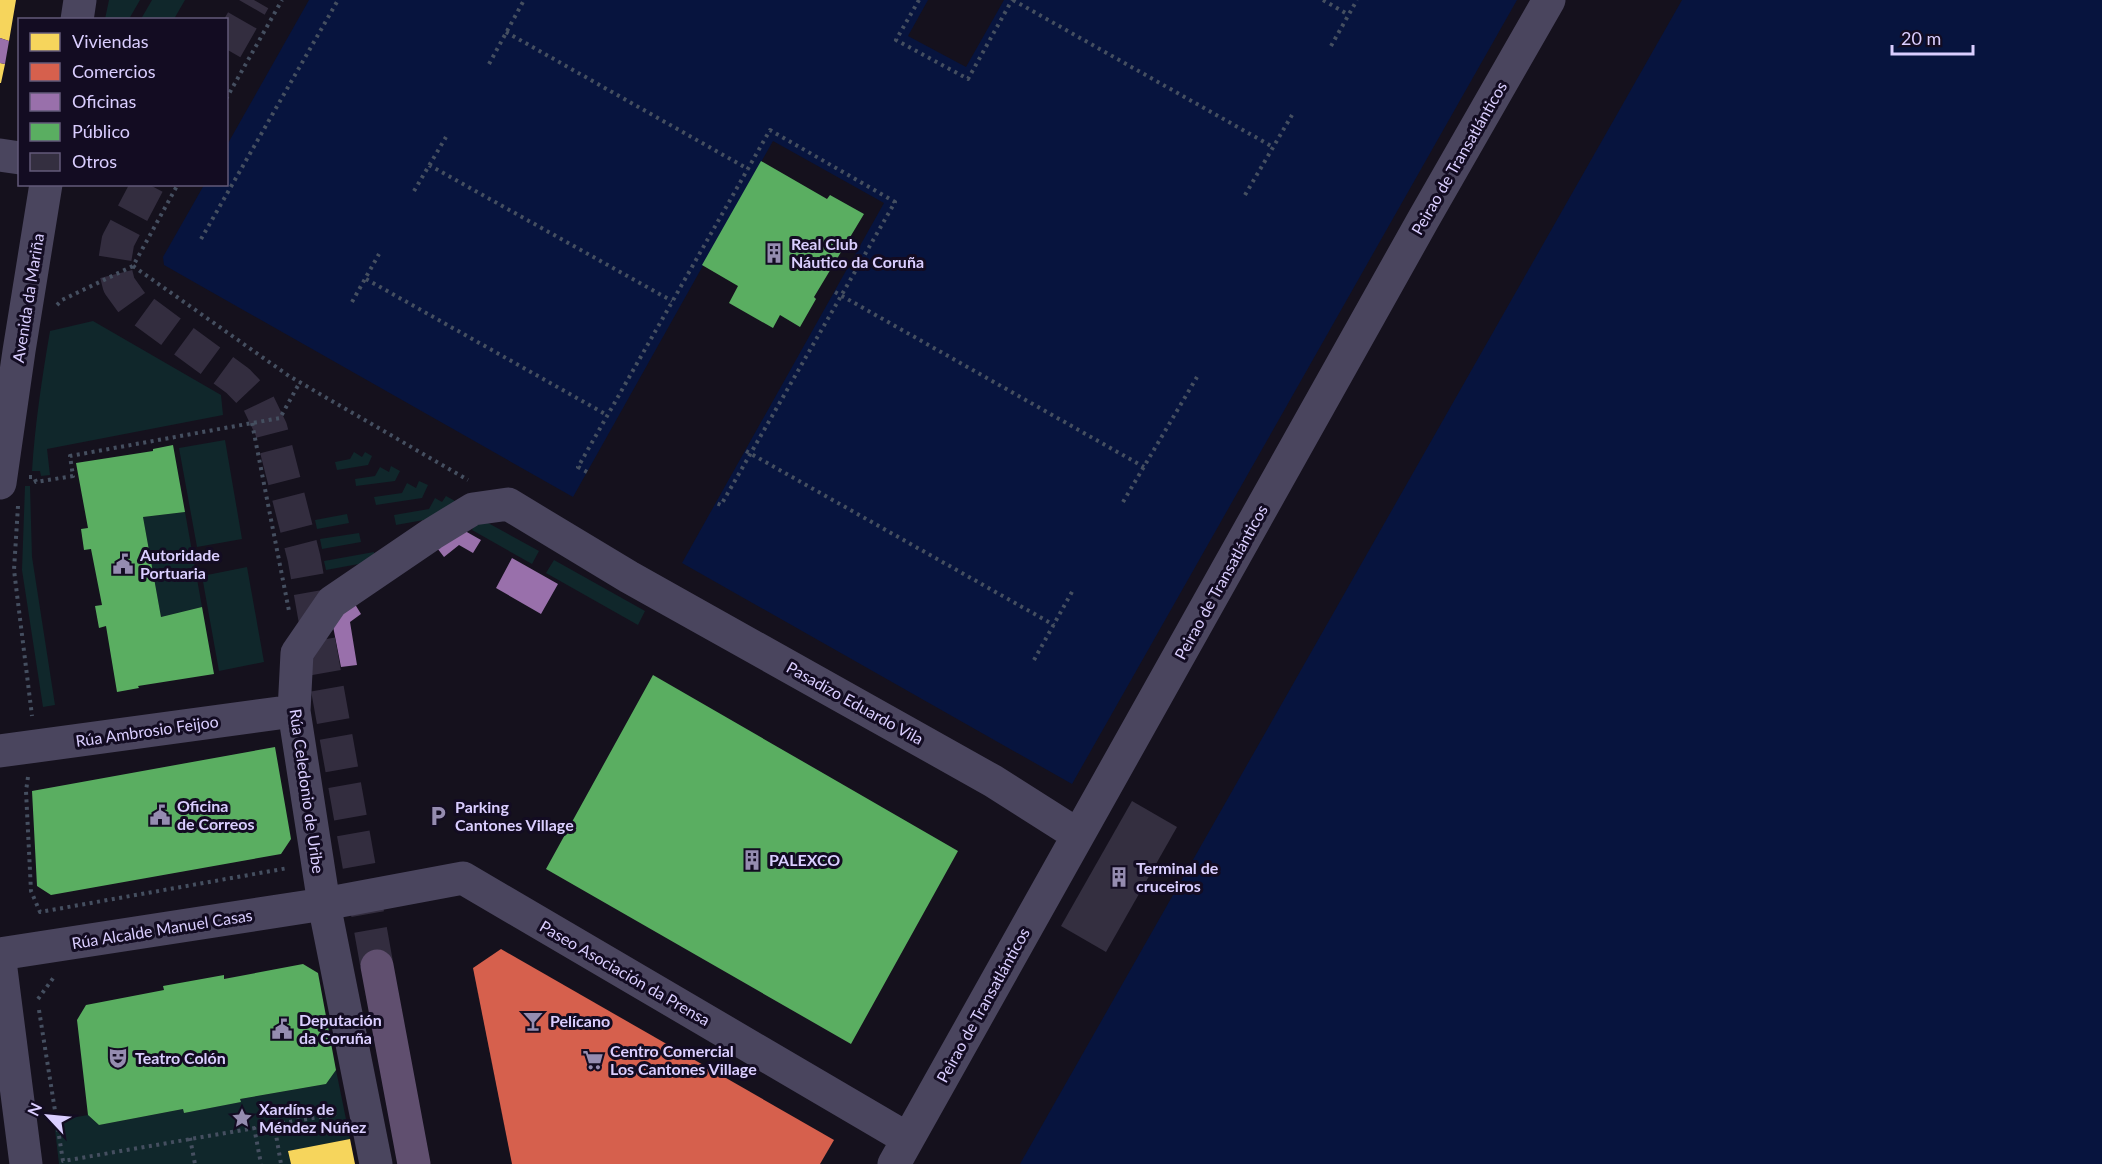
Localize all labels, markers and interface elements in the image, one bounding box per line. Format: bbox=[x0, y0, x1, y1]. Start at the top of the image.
legend bbox=[18, 18, 228, 186]
scale bar bbox=[1892, 18, 1973, 56]
text: 20 m bbox=[1901, 27, 1941, 49]
text: Viviendas bbox=[72, 30, 149, 52]
text: Comercios bbox=[72, 60, 156, 82]
street label: Peirao de Transatlánticos bbox=[1407, 78, 1510, 238]
text: Oficinas bbox=[72, 90, 137, 112]
text: Público bbox=[72, 120, 130, 142]
text: Otros bbox=[72, 150, 117, 172]
street label: Avenida da Mariña bbox=[8, 232, 47, 364]
place label: Real Club Náutico da Coruña bbox=[791, 234, 924, 271]
building icon: Real Club Náutico da Coruña bbox=[762, 241, 786, 265]
street label: Peirao de Transatlánticos bbox=[1170, 501, 1271, 662]
place label: Autoridade Portuaria bbox=[139, 545, 220, 582]
public building icon: Autoridade Portuaria bbox=[111, 552, 135, 576]
street label: Pasadizo Eduardo Vila bbox=[784, 657, 927, 748]
street label: Rúa Celedonio de Uribe bbox=[287, 707, 328, 874]
street label: Rúa Ambrosio Feijoo bbox=[74, 711, 220, 750]
place label: Oficina de Correos bbox=[177, 796, 255, 833]
place label: Parking Cantones Village bbox=[455, 797, 574, 834]
public building icon: Oficina de Correos bbox=[148, 803, 172, 827]
parking icon: Parking Cantones Village bbox=[426, 804, 450, 828]
building icon: PALEXCO bbox=[740, 848, 764, 872]
place label: PALEXCO bbox=[769, 850, 840, 869]
place label: Terminal de cruceiros bbox=[1136, 858, 1219, 895]
building icon: Terminal de cruceiros bbox=[1107, 865, 1131, 889]
street label: Rúa Alcalde Manuel Casas bbox=[70, 905, 254, 952]
street label: Paseo Asociación da Prensa bbox=[537, 916, 714, 1029]
street label: Peirao de Transatlánticos bbox=[932, 924, 1033, 1085]
bar icon: Pelícano bbox=[521, 1009, 545, 1033]
place label: Deputación da Coruña bbox=[299, 1010, 382, 1047]
place label: Pelícano bbox=[550, 1011, 610, 1030]
public building icon: Deputación da Coruña bbox=[270, 1017, 294, 1041]
place label: Centro Comercial Los Cantones Village bbox=[610, 1041, 757, 1078]
theatre icon: Teatro Colón bbox=[106, 1046, 130, 1070]
place label: Teatro Colón bbox=[135, 1048, 226, 1067]
supermarket icon: Centro Comercial Los Cantones Village bbox=[581, 1048, 605, 1072]
north arrow bbox=[18, 1086, 78, 1146]
place label: Xardíns de Méndez Núñez bbox=[259, 1099, 366, 1136]
text: N bbox=[23, 1100, 45, 1119]
place icon: Xardíns de Méndez Núñez bbox=[230, 1106, 254, 1130]

